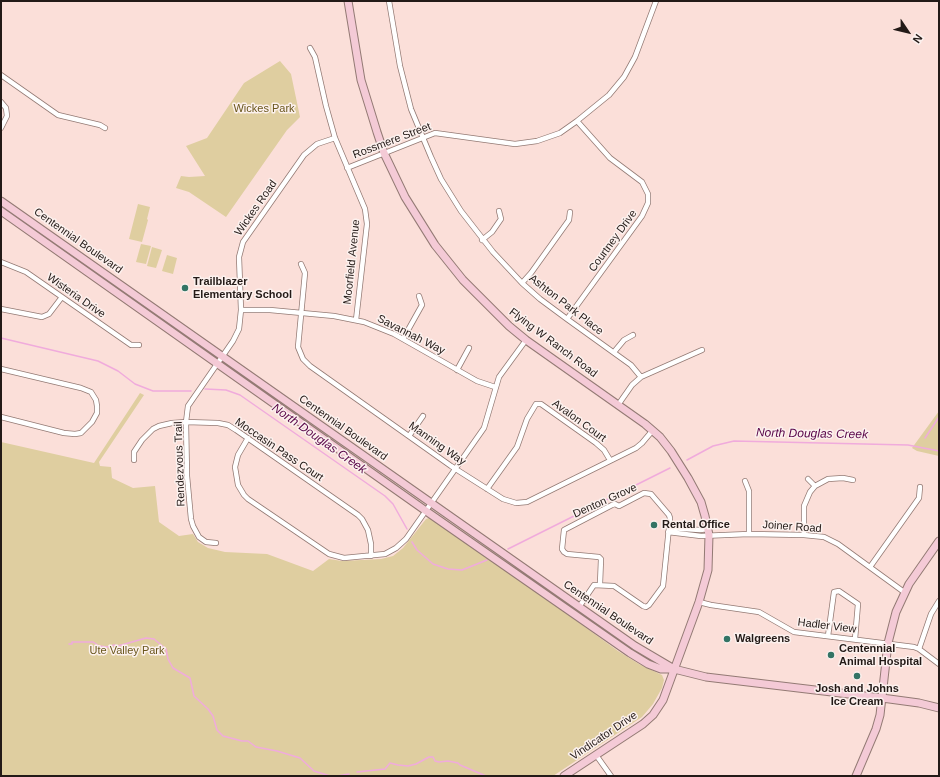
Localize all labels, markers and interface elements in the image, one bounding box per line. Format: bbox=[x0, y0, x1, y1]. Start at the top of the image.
north arrow bbox=[888, 12, 928, 52]
text: N bbox=[911, 32, 925, 46]
park label: Wickes Park bbox=[233, 102, 295, 116]
street label: Rossmere Street bbox=[351, 120, 433, 162]
street label: Wickes Road bbox=[232, 178, 280, 238]
street label: Centennial Boulevard bbox=[31, 205, 125, 277]
street label: Courtney Drive bbox=[586, 207, 640, 275]
street label: Moorfield Avenue bbox=[341, 219, 363, 305]
street label: Wisteria Drive bbox=[44, 271, 108, 321]
street label: Ashton Park Place bbox=[526, 272, 606, 338]
place label: Trailblazer Elementary School bbox=[193, 275, 292, 301]
marker: Trailblazer Elementary School bbox=[180, 283, 190, 293]
street label: Flying W Ranch Road bbox=[506, 306, 600, 380]
street label: Savannah Way bbox=[375, 312, 447, 358]
street label: Centennial Boulevard bbox=[296, 392, 390, 464]
street label: Avalon Court bbox=[549, 397, 609, 445]
water label: North Douglas Creek bbox=[269, 401, 369, 477]
street label: Moccasin Pass Court bbox=[232, 415, 326, 485]
street label: Manning Way bbox=[406, 419, 468, 469]
street label: Rendezvous Trail bbox=[172, 421, 188, 507]
water label: North Douglas Creek bbox=[756, 426, 868, 442]
street label: Denton Grove bbox=[571, 481, 639, 521]
place label: Rental Office bbox=[662, 518, 730, 532]
street label: Joiner Road bbox=[762, 518, 822, 536]
marker: Rental Office bbox=[649, 520, 659, 530]
street label: Centennial Boulevard bbox=[561, 578, 655, 648]
street label: Hadler View bbox=[797, 616, 857, 636]
place label: Walgreens bbox=[735, 632, 790, 646]
marker: Walgreens bbox=[722, 634, 732, 644]
place label: Centennial Animal Hospital bbox=[839, 642, 922, 668]
park label: Ute Valley Park bbox=[90, 644, 164, 658]
marker: Centennial Animal Hospital bbox=[826, 650, 836, 660]
marker: Josh and Johns Ice Cream bbox=[852, 671, 862, 681]
place label: Josh and Johns Ice Cream bbox=[815, 682, 899, 708]
street label: Vindicator Drive bbox=[568, 709, 640, 763]

